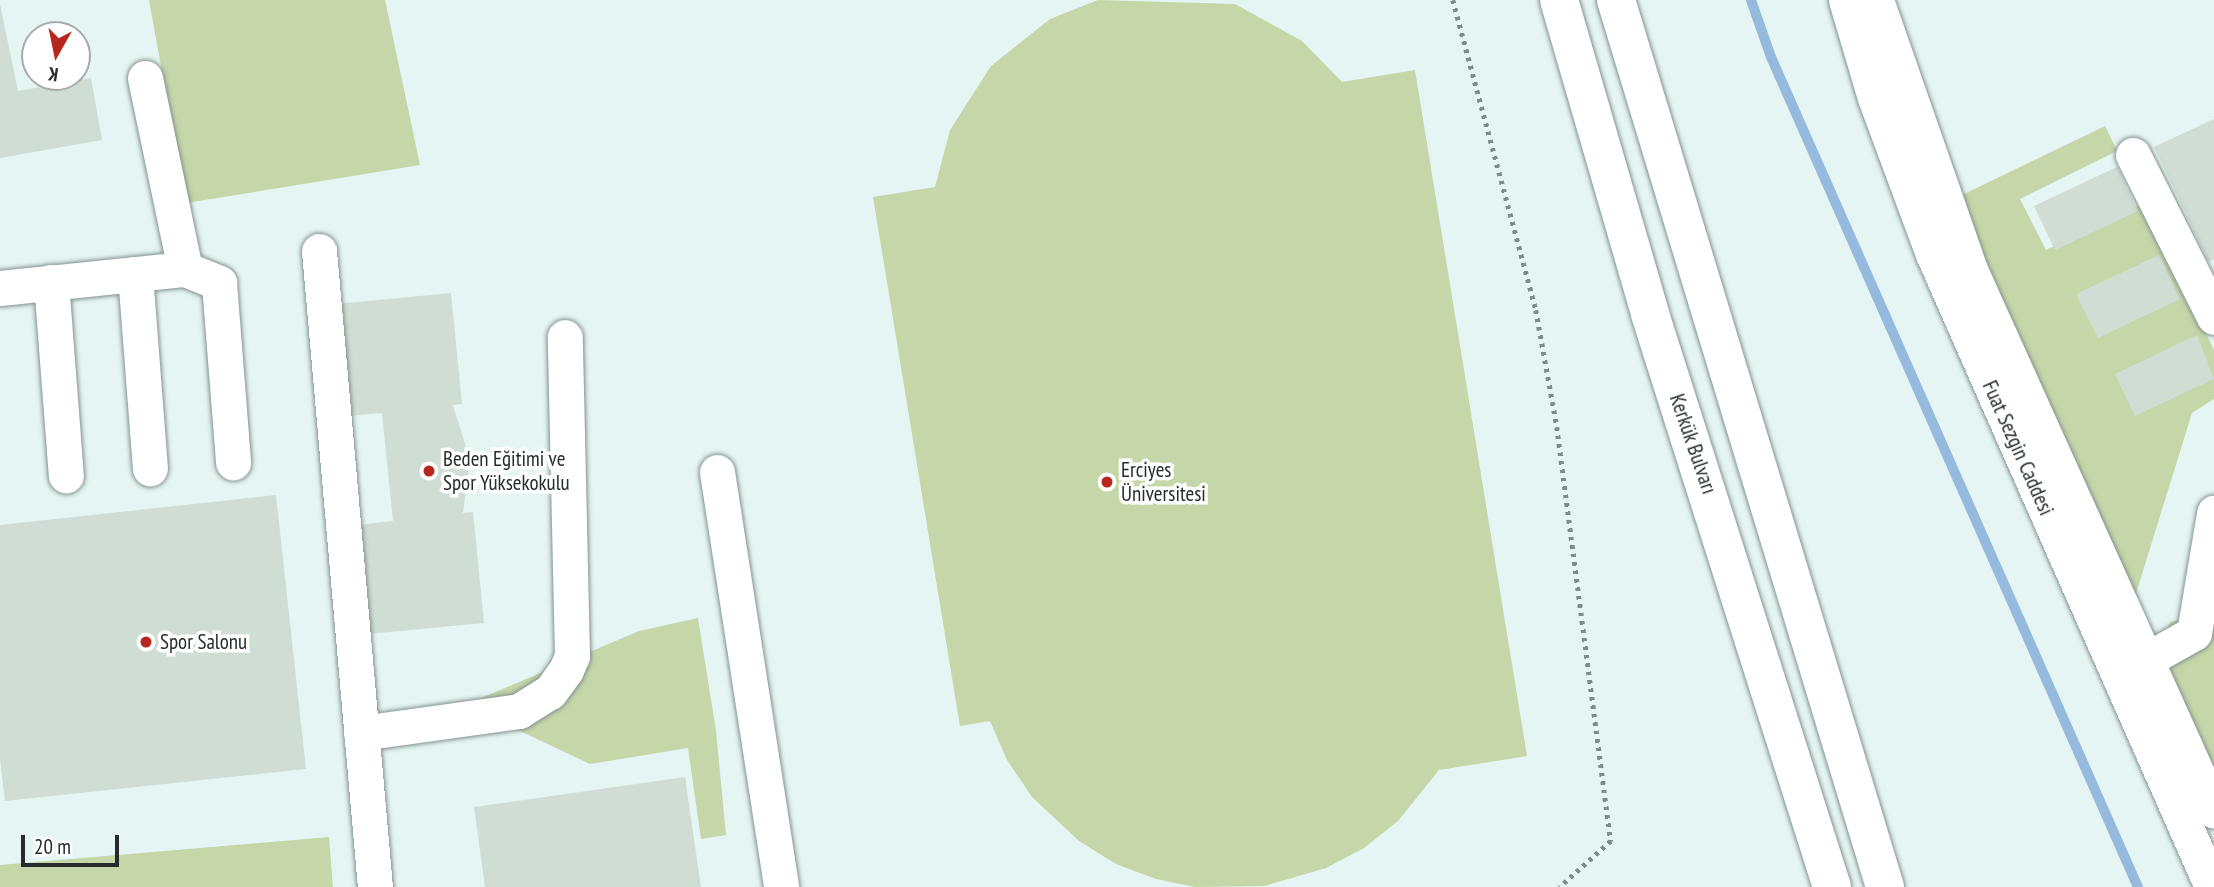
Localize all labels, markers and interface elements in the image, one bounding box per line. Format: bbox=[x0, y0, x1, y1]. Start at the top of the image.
north arrow bbox=[21, 21, 91, 91]
text: K bbox=[46, 62, 60, 87]
street label: Fuat Sezgin Caddesi bbox=[1977, 377, 2059, 519]
street label: Kerkük Bulvarı bbox=[1664, 390, 1722, 498]
place label: Beden Eğitimi ve Spor Yüksekokulu bbox=[443, 446, 570, 496]
place label: Erciyes Üniversitesi bbox=[1121, 457, 1206, 507]
marker: Beden Eğitimi ve Spor Yüksekokulu bbox=[421, 463, 437, 479]
marker: Erciyes Üniversitesi bbox=[1099, 474, 1115, 490]
place label: Spor Salonu bbox=[160, 629, 247, 655]
marker: Spor Salonu bbox=[138, 634, 154, 650]
scale bar bbox=[24, 820, 122, 864]
text: 20 m bbox=[34, 833, 71, 860]

